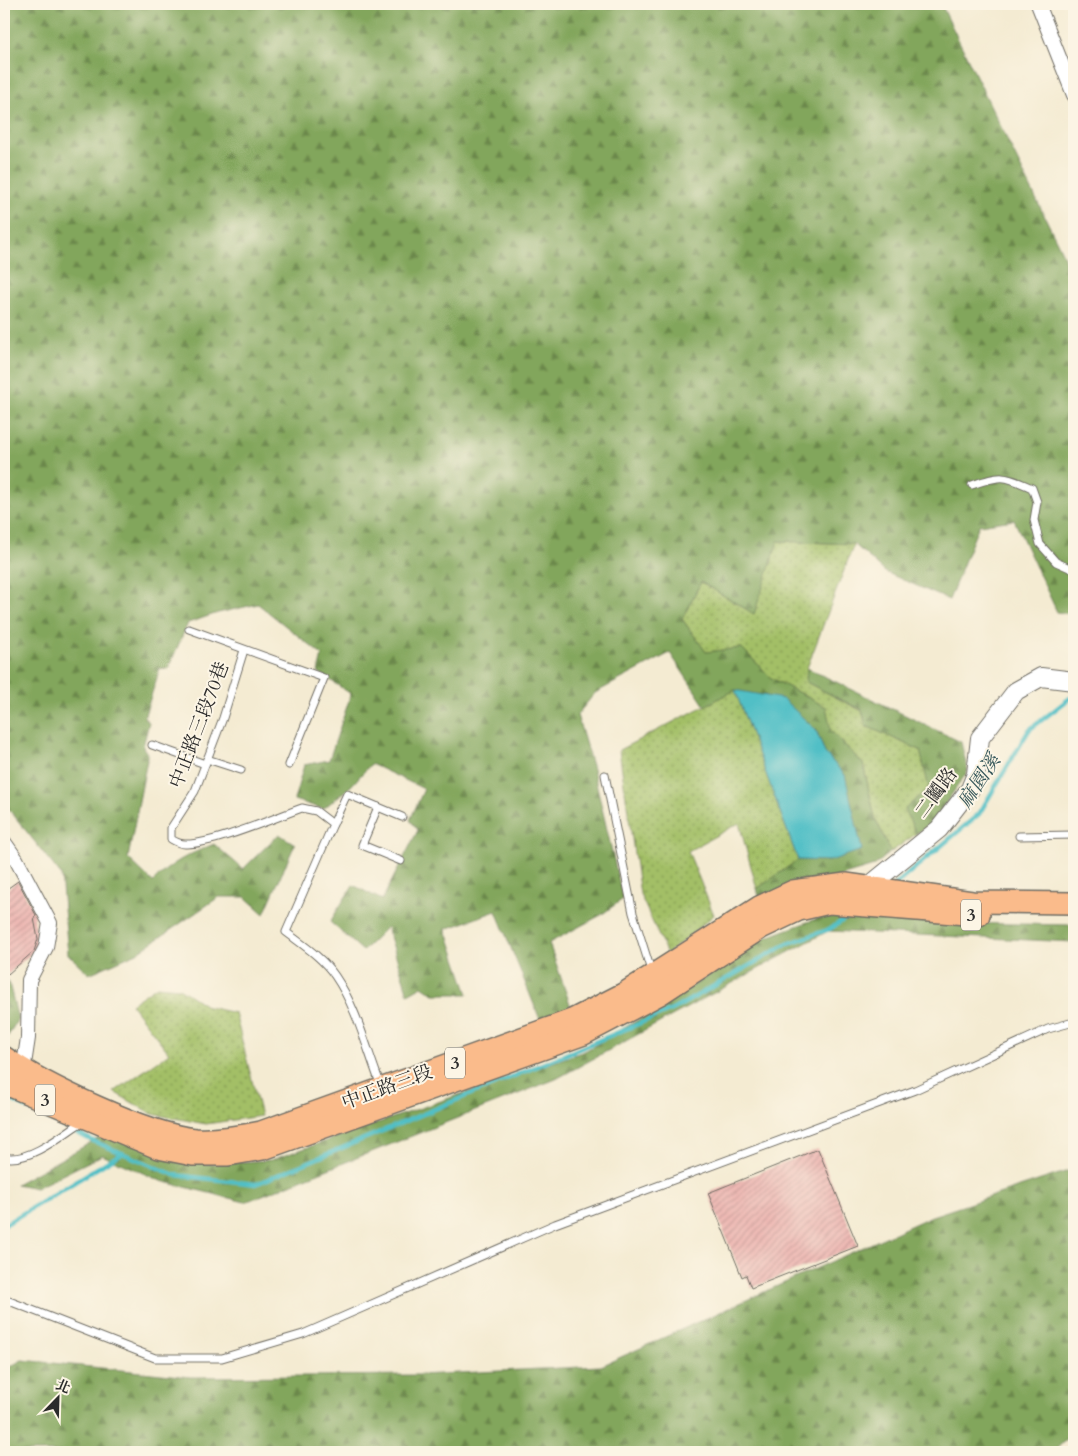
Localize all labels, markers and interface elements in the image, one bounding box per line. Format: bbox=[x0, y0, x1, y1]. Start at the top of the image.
street label: 中正路三段70巷 bbox=[163, 658, 235, 792]
water label: 麻園溪 bbox=[951, 747, 1008, 814]
street label: 二鬮路 bbox=[909, 762, 963, 824]
road number: 3 bbox=[961, 900, 981, 930]
road number: 3 bbox=[445, 1048, 465, 1078]
street label: 中正路三段 bbox=[338, 1059, 436, 1115]
road number: 3 bbox=[35, 1084, 55, 1116]
north arrow bbox=[32, 1374, 82, 1424]
text: 北 bbox=[53, 1375, 73, 1398]

